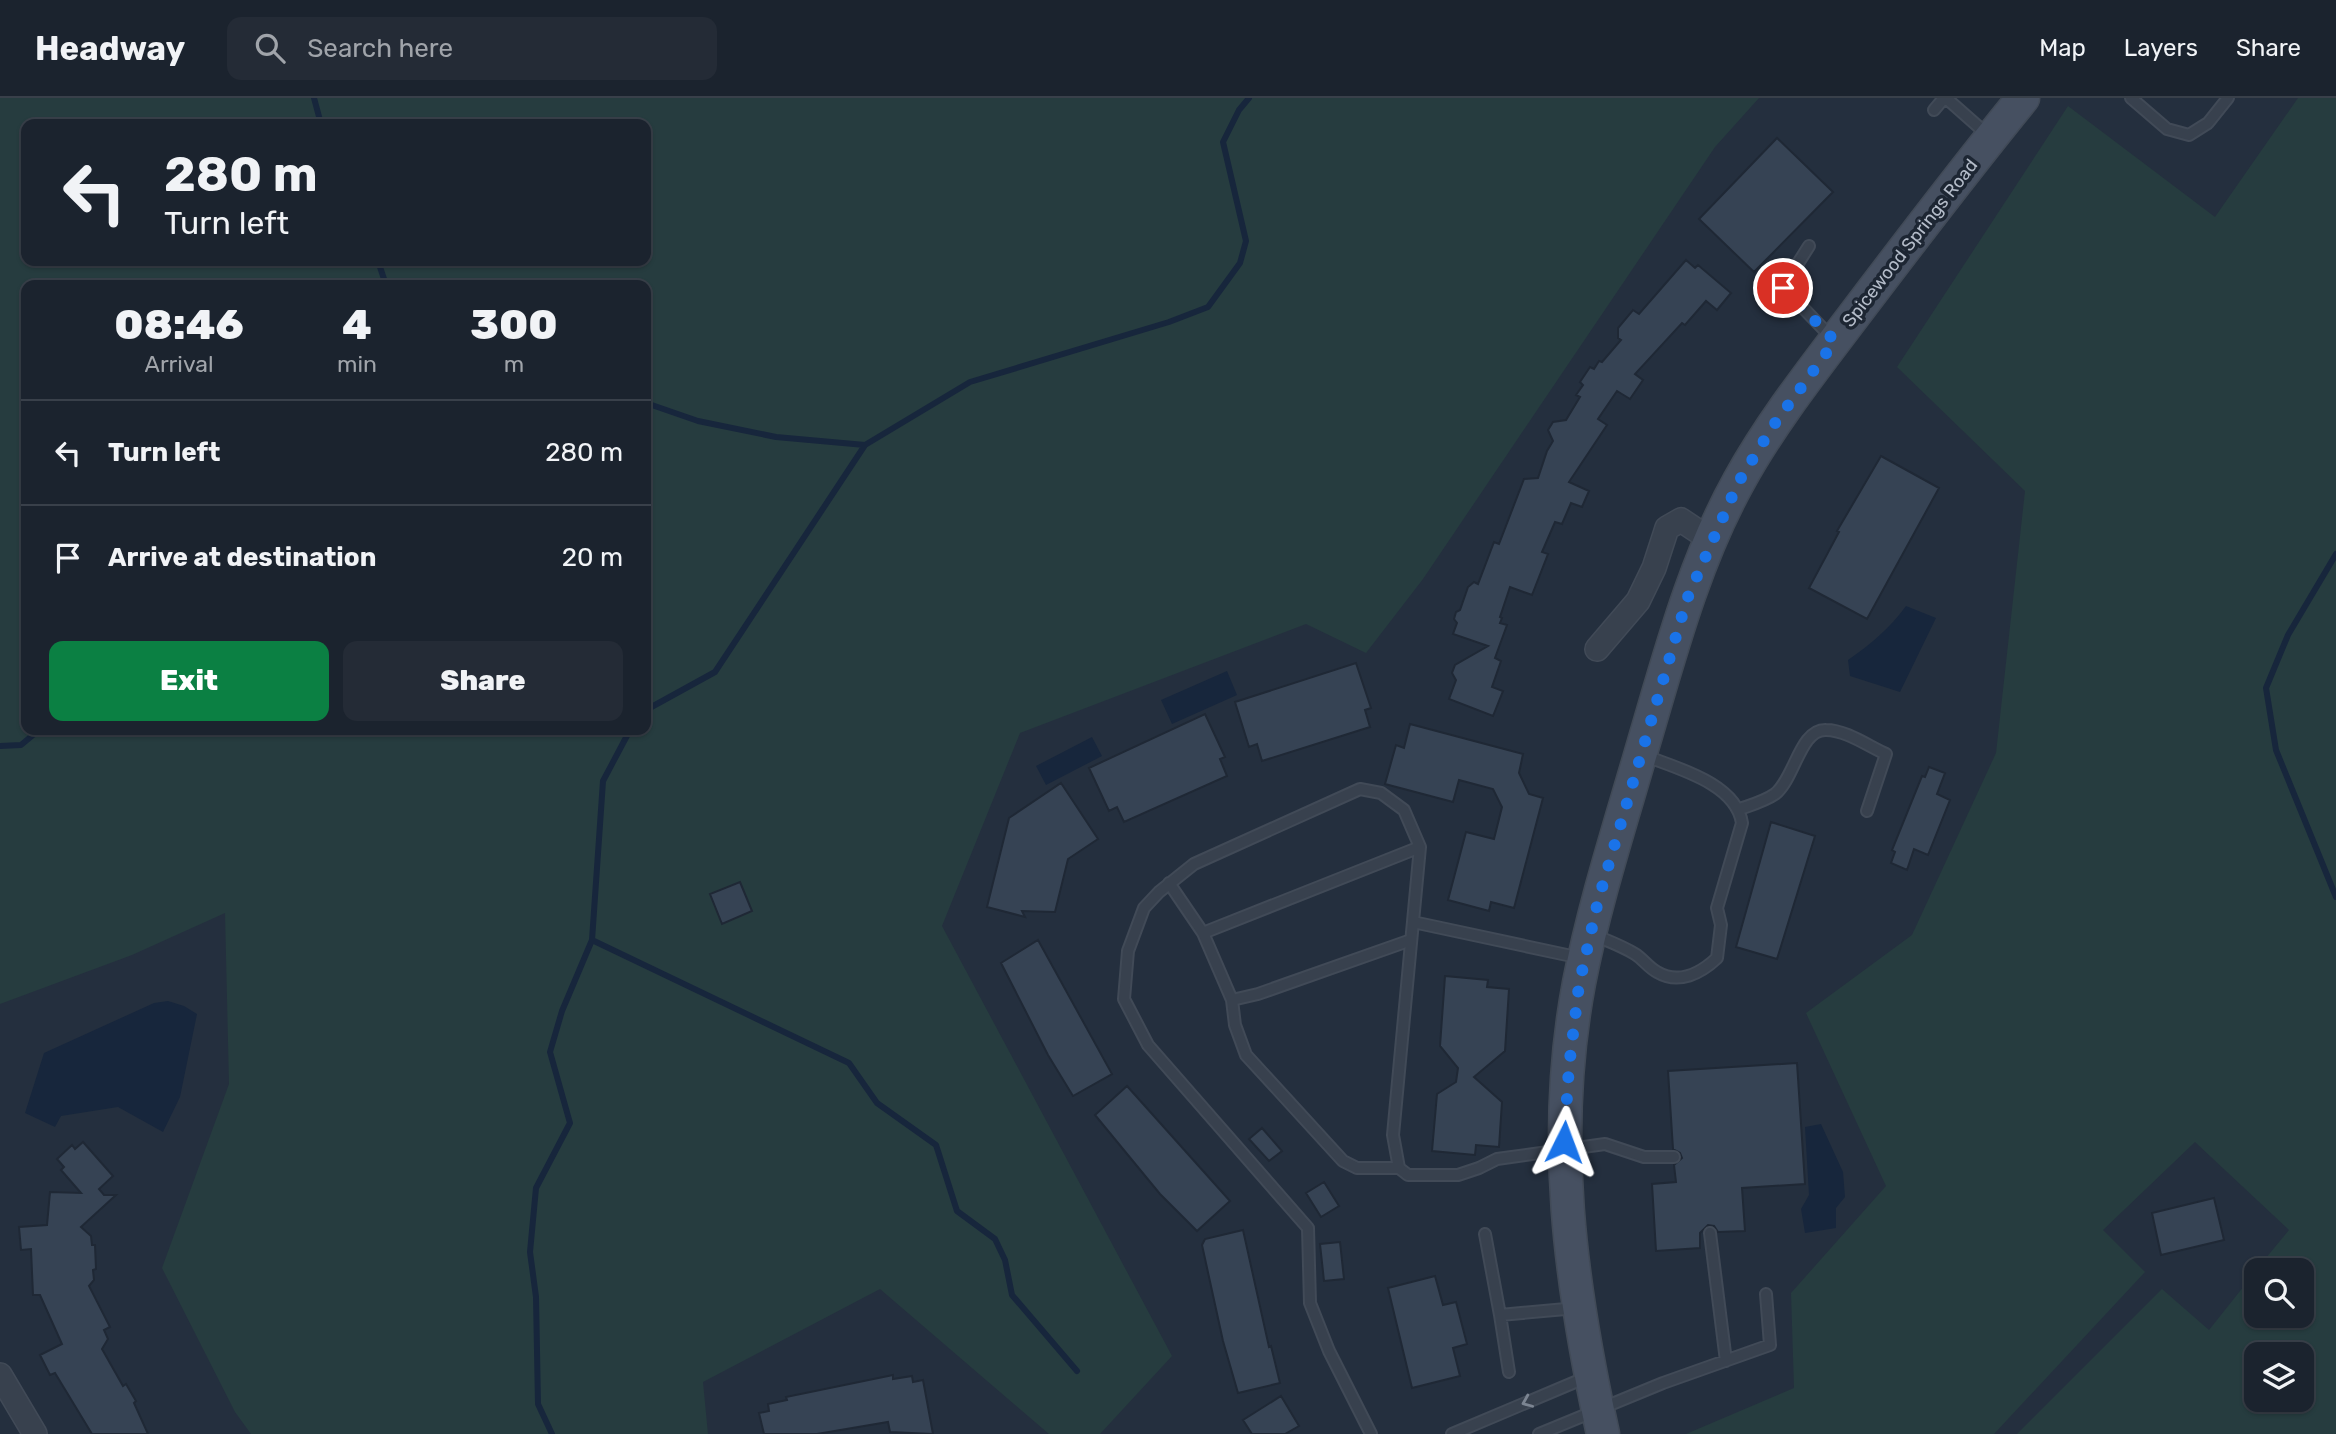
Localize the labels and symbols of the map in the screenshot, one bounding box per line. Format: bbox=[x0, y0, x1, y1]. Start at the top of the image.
street label: Spicewood Springs Road bbox=[1838, 155, 1982, 331]
pin bbox=[1753, 258, 1813, 318]
position arrow bbox=[1527, 1105, 1601, 1179]
one-way arrow bbox=[1522, 1394, 1534, 1408]

